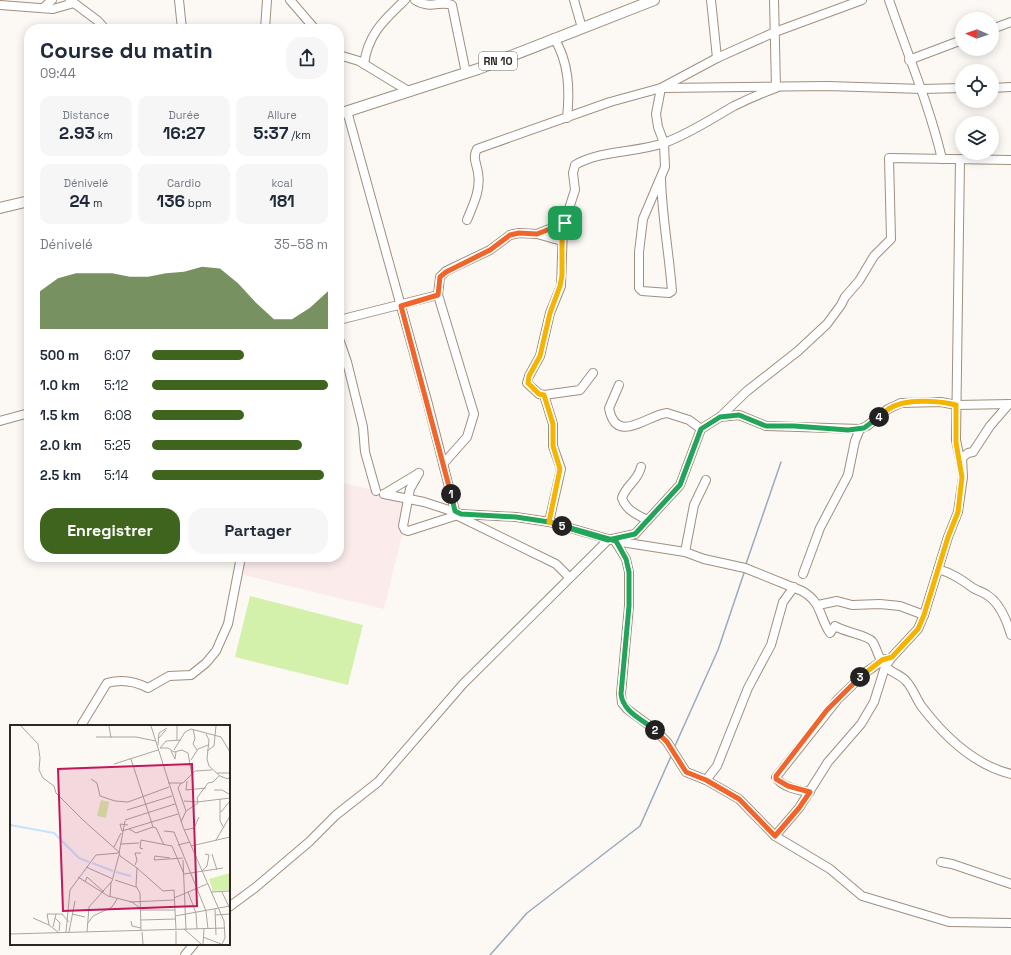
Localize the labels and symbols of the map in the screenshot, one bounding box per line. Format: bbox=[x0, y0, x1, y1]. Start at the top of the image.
north arrow bbox=[955, 12, 999, 56]
road number: RN 10 bbox=[479, 52, 517, 70]
pin bbox=[548, 206, 582, 240]
pin: 4 bbox=[869, 407, 889, 427]
pin: 1 bbox=[441, 484, 461, 504]
pin: 5 bbox=[552, 516, 572, 536]
pin: 3 bbox=[850, 667, 870, 687]
pin: 2 bbox=[645, 720, 665, 740]
inset map bbox=[10, 725, 230, 945]

